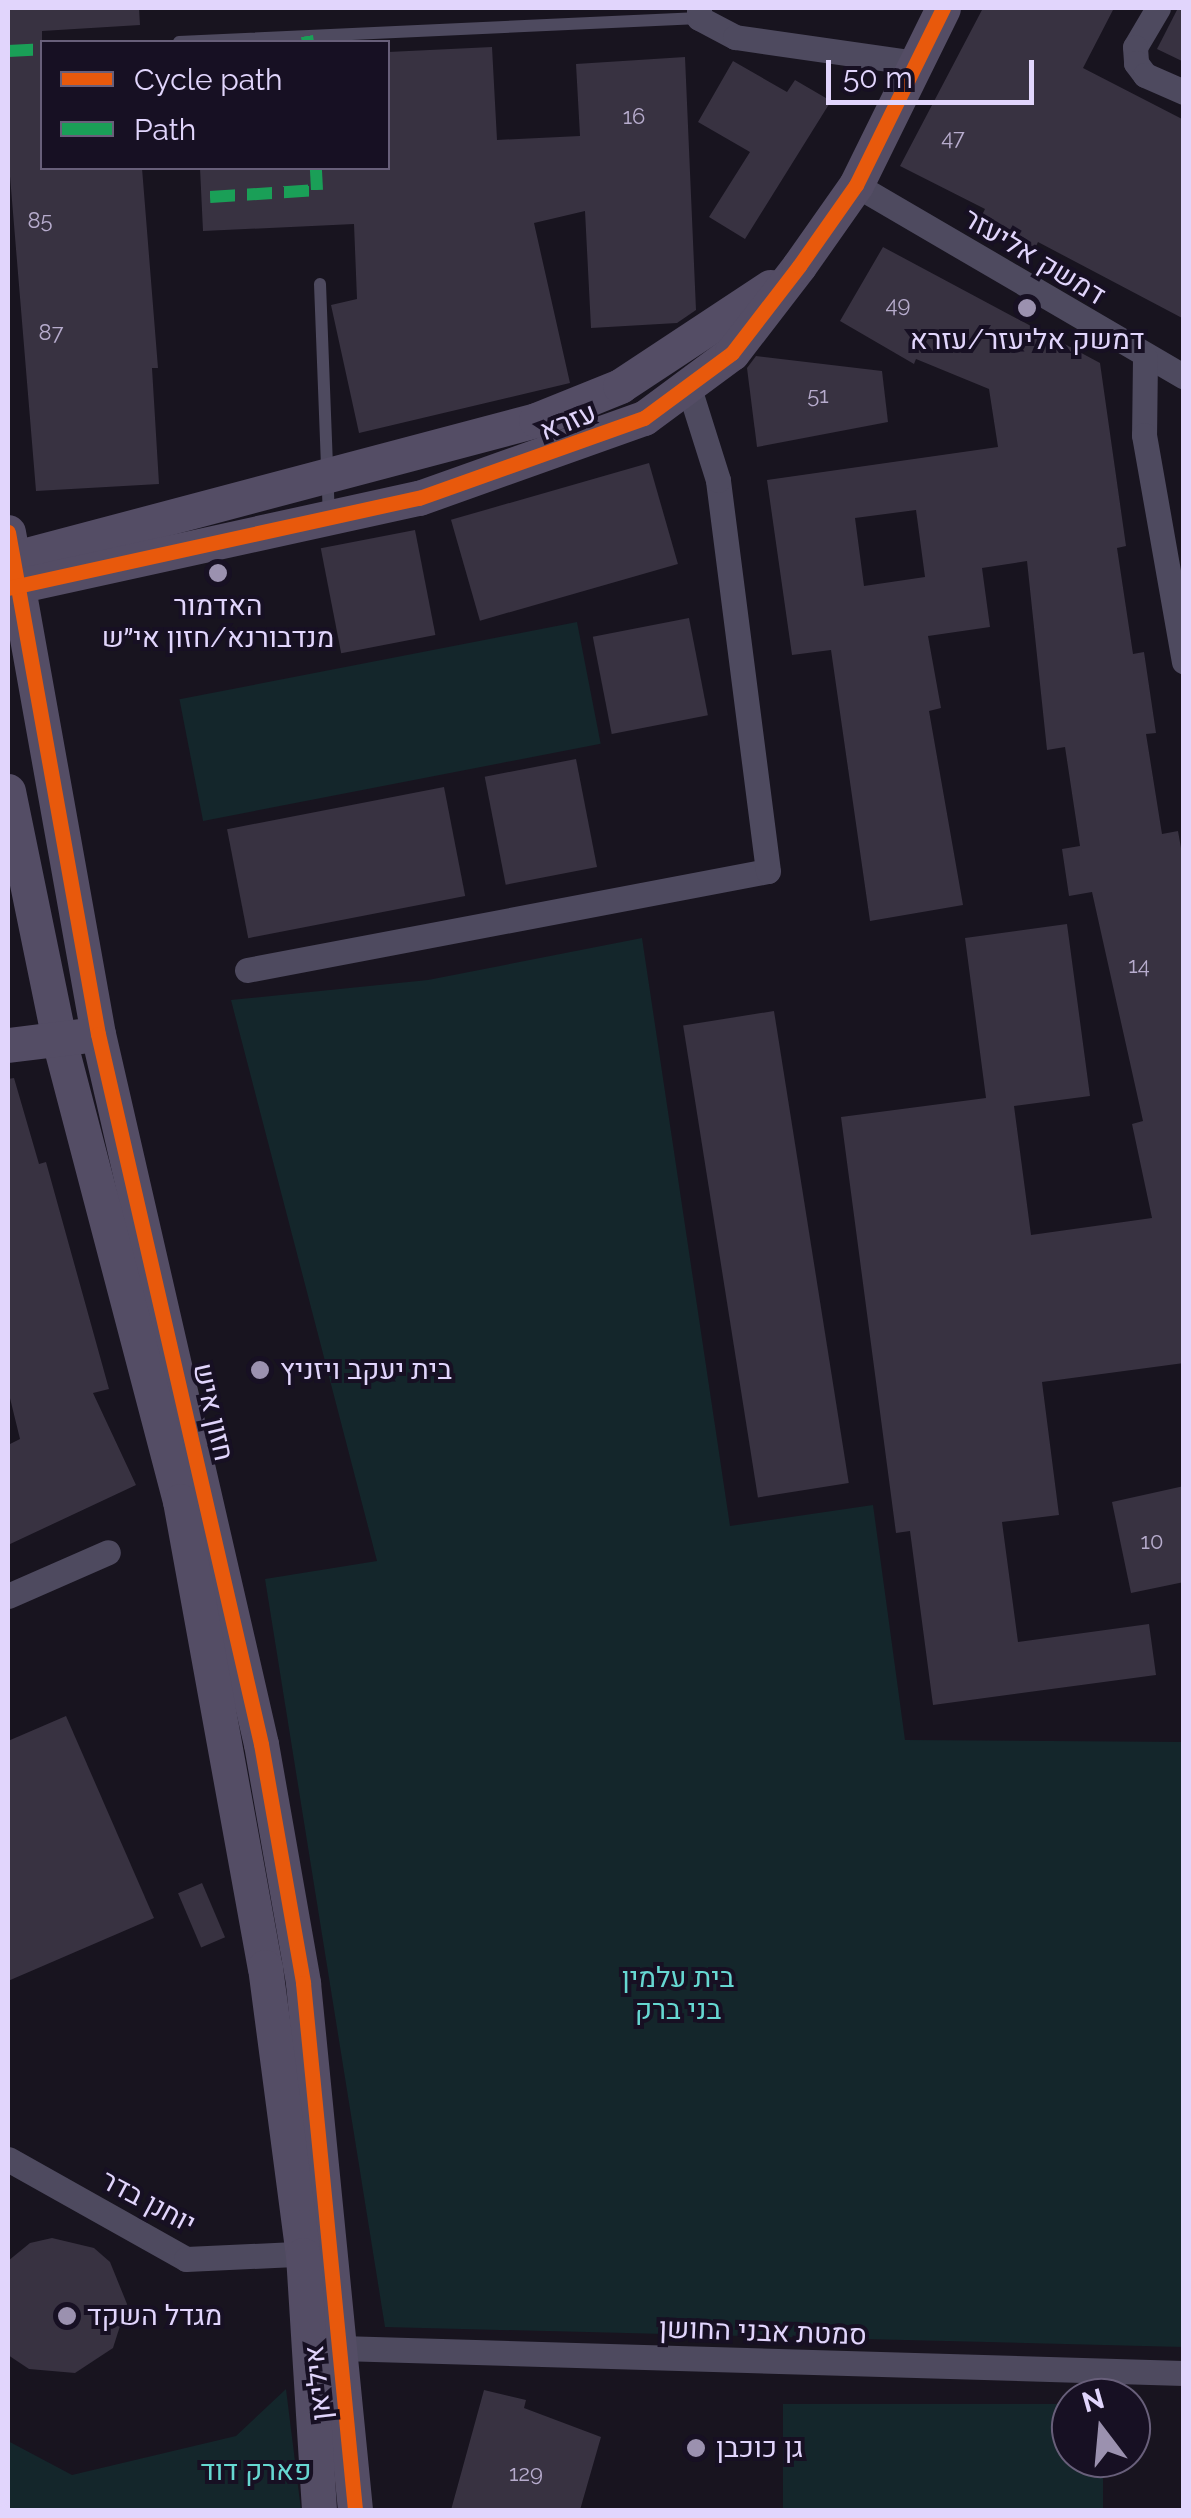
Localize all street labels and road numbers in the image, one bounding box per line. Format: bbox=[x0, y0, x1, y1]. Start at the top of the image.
street label: דמשק אליעזר bbox=[957, 201, 1111, 313]
street label: עזרא bbox=[535, 396, 601, 448]
street label: חזון איש bbox=[185, 1360, 241, 1464]
street label: יוחנן בדר bbox=[95, 2163, 201, 2241]
street label: סמטת אבני החושן bbox=[659, 2312, 867, 2352]
street label: איליאן bbox=[297, 2344, 339, 2422]

